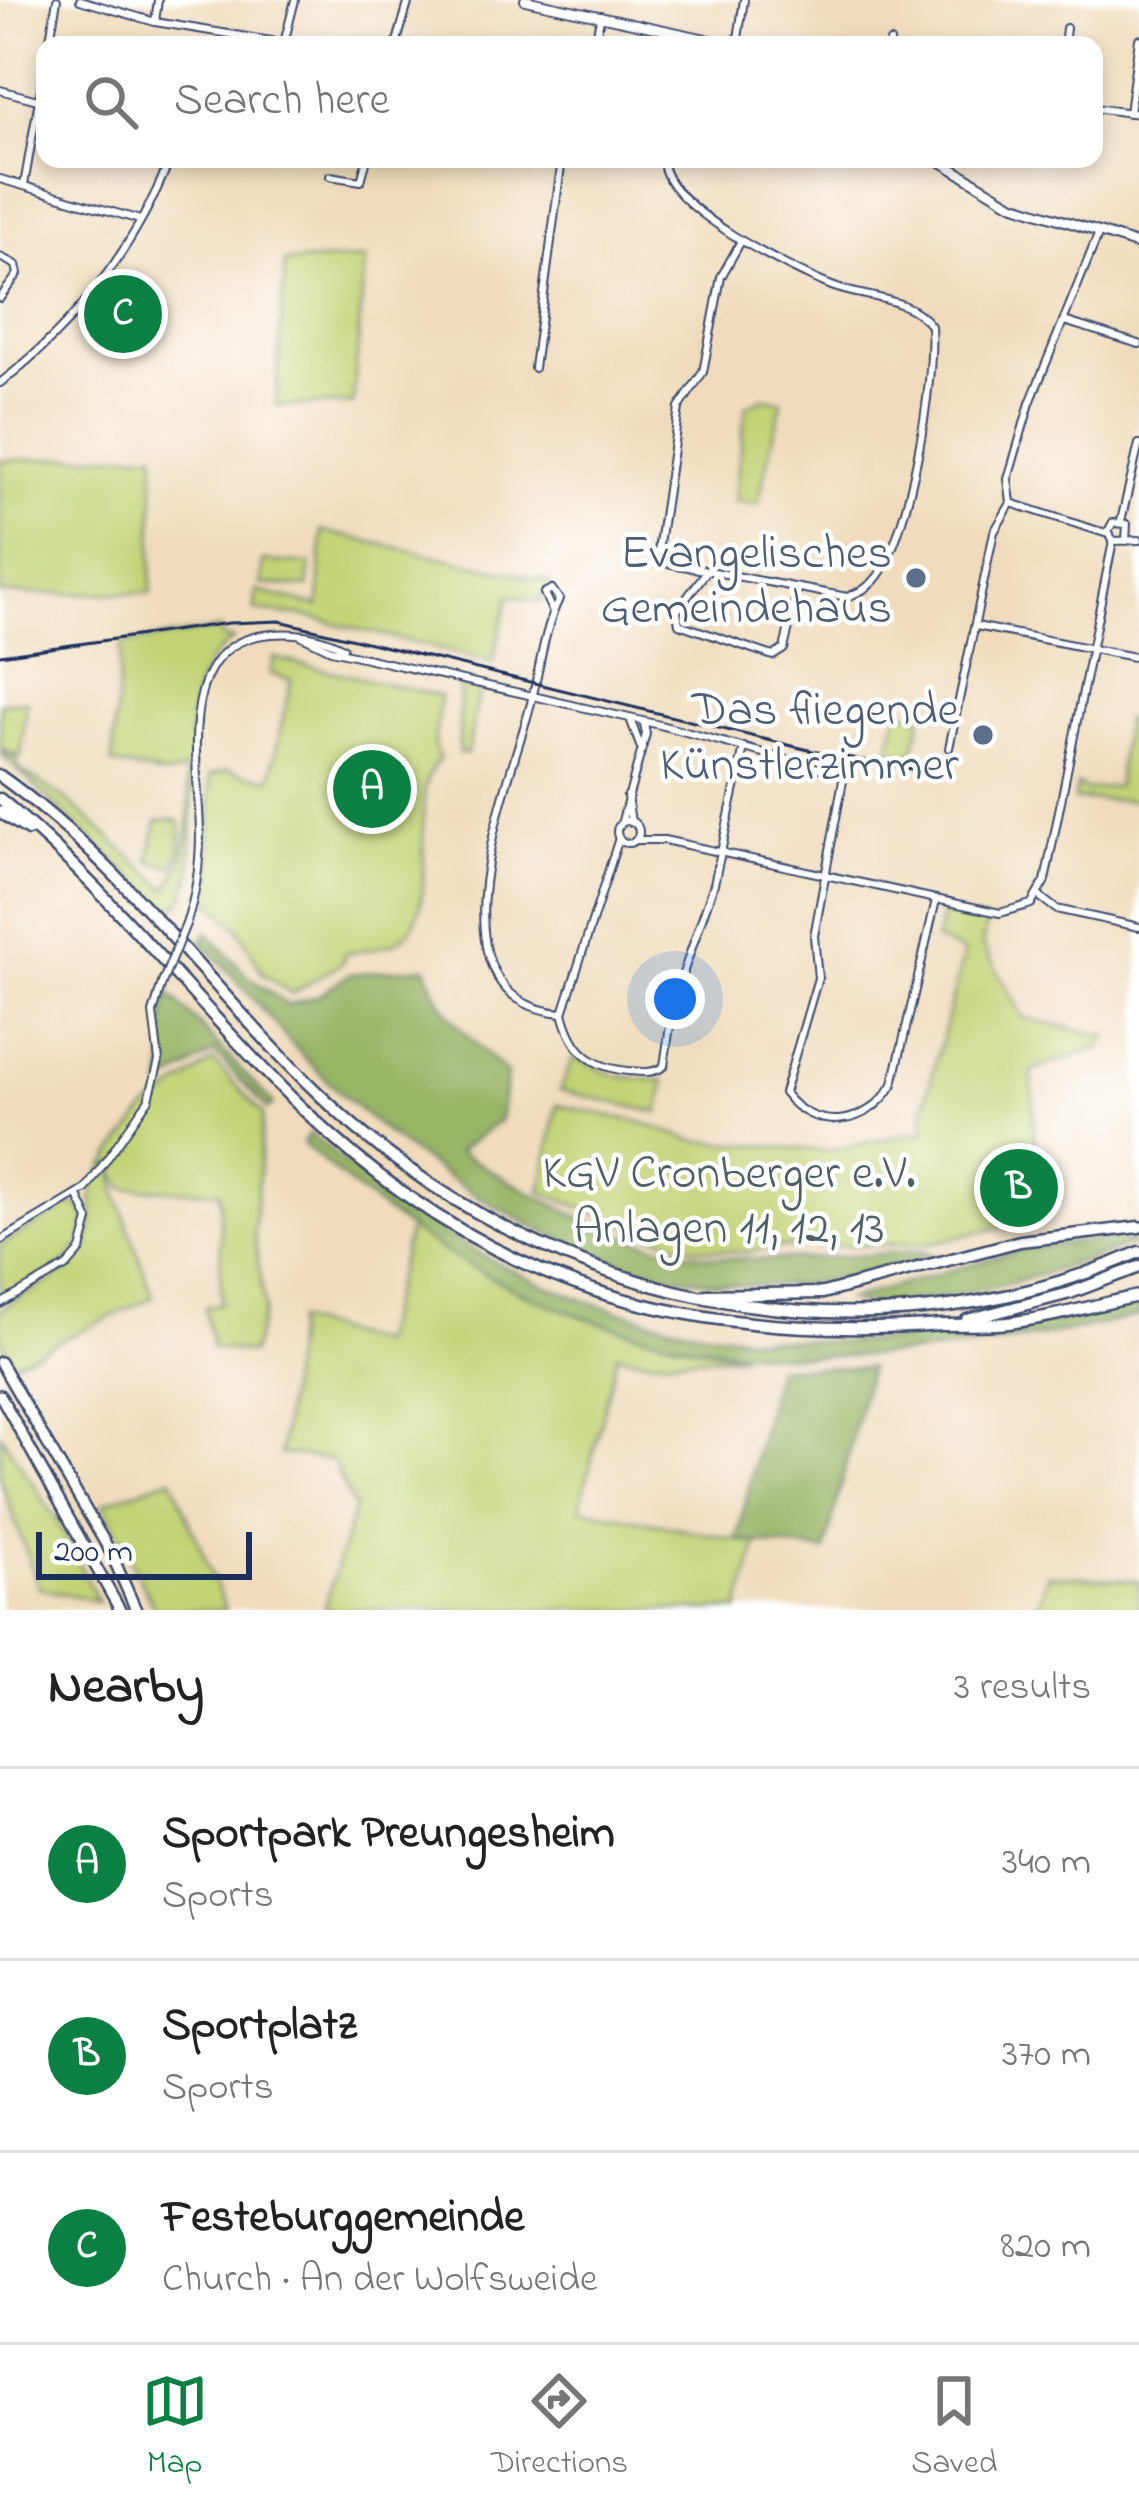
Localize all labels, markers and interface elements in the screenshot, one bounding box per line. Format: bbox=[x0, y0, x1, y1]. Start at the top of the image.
search box bbox=[36, 36, 1103, 168]
icon: search bbox=[78, 69, 144, 135]
text: Search here bbox=[174, 69, 390, 135]
pin: C bbox=[84, 269, 162, 359]
place label: Evangelisches Gemeindehaus bbox=[600, 520, 892, 645]
marker: Evangelisches Gemeindehaus bbox=[903, 565, 929, 591]
place label: Das fliegende Künstlerzimmer bbox=[660, 677, 959, 802]
marker: Das fliegende Künstlerzimmer bbox=[970, 722, 996, 748]
pin: A bbox=[333, 744, 411, 834]
your location bbox=[645, 969, 705, 1029]
park label: KGV Cronberger e.V. Anlagen 11, 12, 13 bbox=[542, 1140, 916, 1266]
pin: B bbox=[980, 1143, 1058, 1233]
scale bar bbox=[36, 1526, 252, 1579]
text: 200 m bbox=[54, 1529, 133, 1577]
text: Nearby bbox=[48, 1651, 204, 1726]
text: 3 results bbox=[954, 1660, 1091, 1717]
text: Sportpark Preungesheim bbox=[162, 1802, 615, 1868]
text: A bbox=[75, 1835, 99, 1892]
text: 340 m bbox=[1002, 1835, 1091, 1892]
text: Sports bbox=[162, 1868, 274, 1925]
text: Sportplatz bbox=[162, 1994, 357, 2060]
text: B bbox=[74, 2027, 100, 2084]
text: 370 m bbox=[1002, 2027, 1091, 2084]
text: Sports bbox=[162, 2060, 274, 2117]
text: Festeburggemeinde bbox=[162, 2186, 524, 2252]
text: C bbox=[76, 2219, 98, 2276]
text: 820 m bbox=[1000, 2219, 1091, 2276]
text: Church · An der Wolfsweide bbox=[162, 2252, 597, 2309]
tab: Map bbox=[142, 2368, 208, 2488]
tab: Directions bbox=[491, 2368, 628, 2488]
tab: Saved bbox=[911, 2368, 997, 2488]

